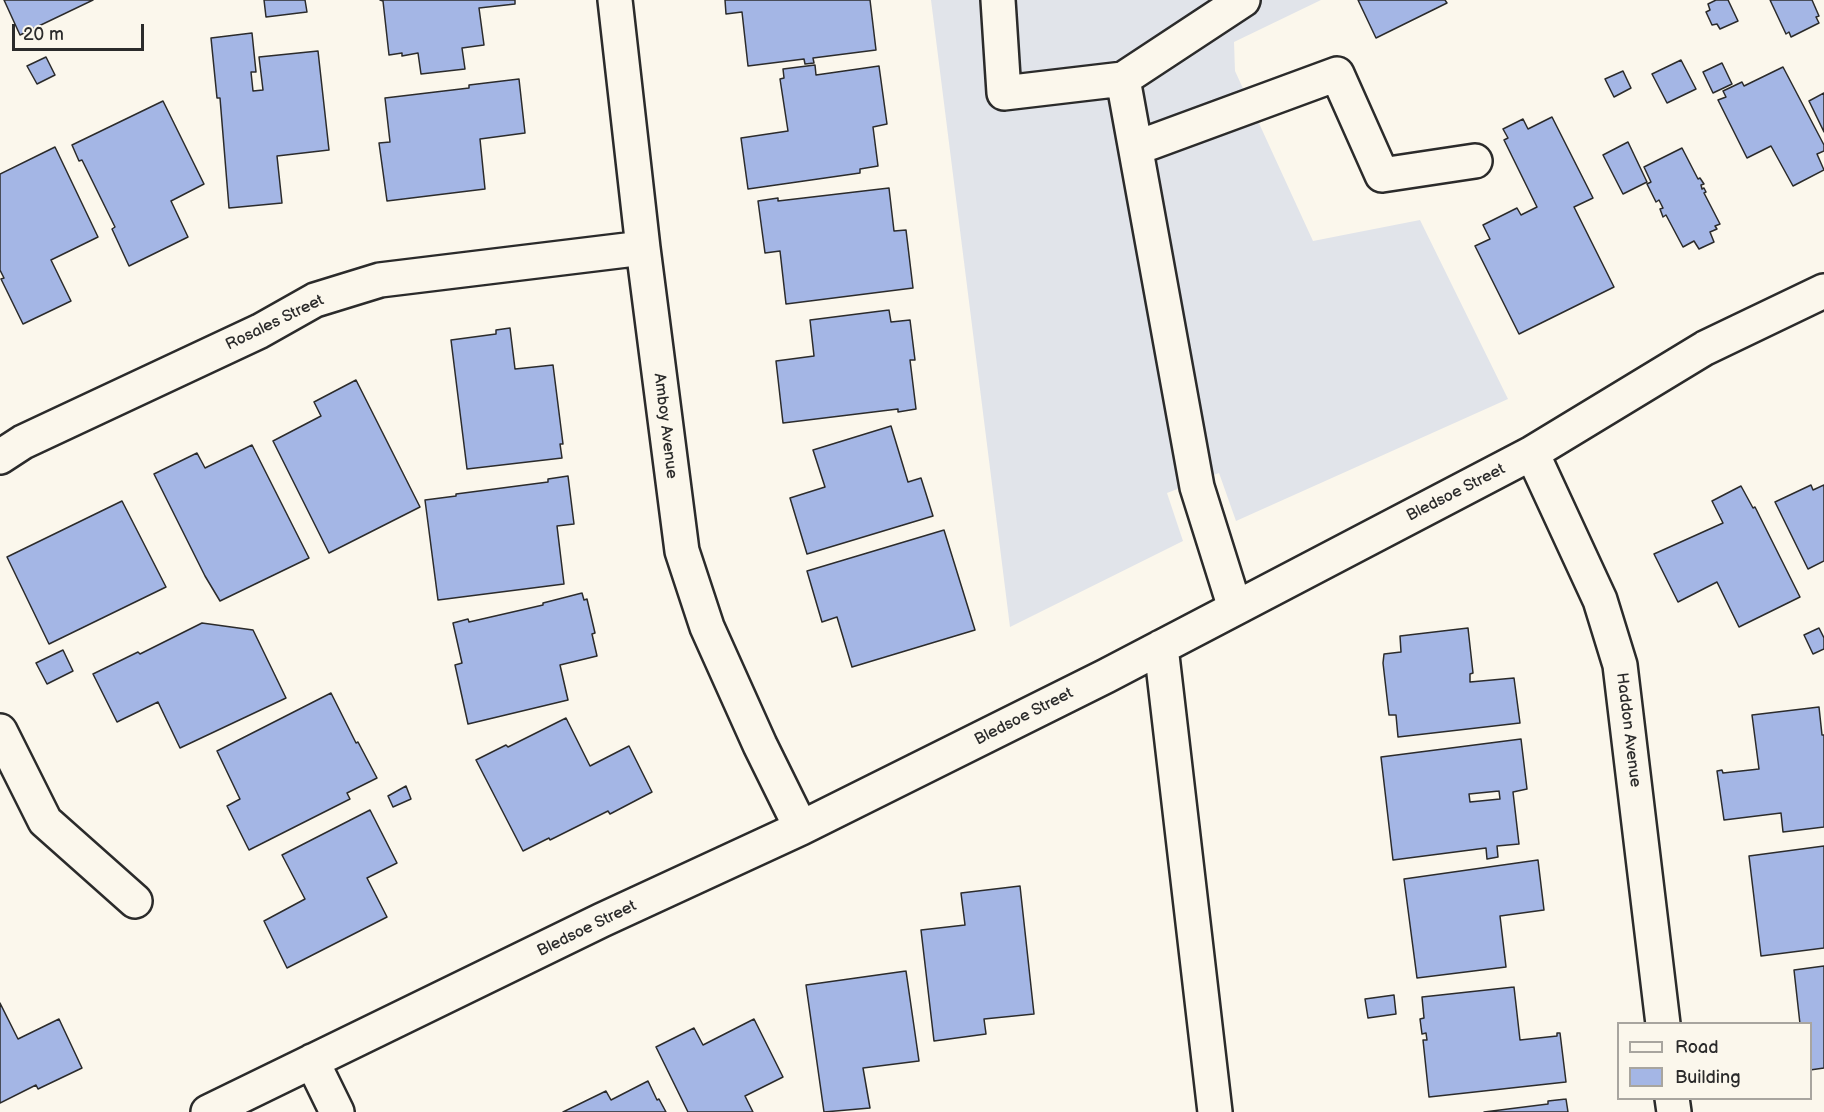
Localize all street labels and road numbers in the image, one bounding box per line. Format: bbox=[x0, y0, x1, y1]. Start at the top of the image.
street label: Rosales Street bbox=[223, 291, 327, 355]
street label: Amboy Avenue bbox=[649, 372, 681, 480]
street label: Bledsoe Street bbox=[1404, 460, 1508, 526]
street label: Haddon Avenue bbox=[1611, 672, 1645, 788]
street label: Bledsoe Street bbox=[972, 684, 1076, 750]
street label: Bledsoe Street bbox=[534, 897, 640, 961]

